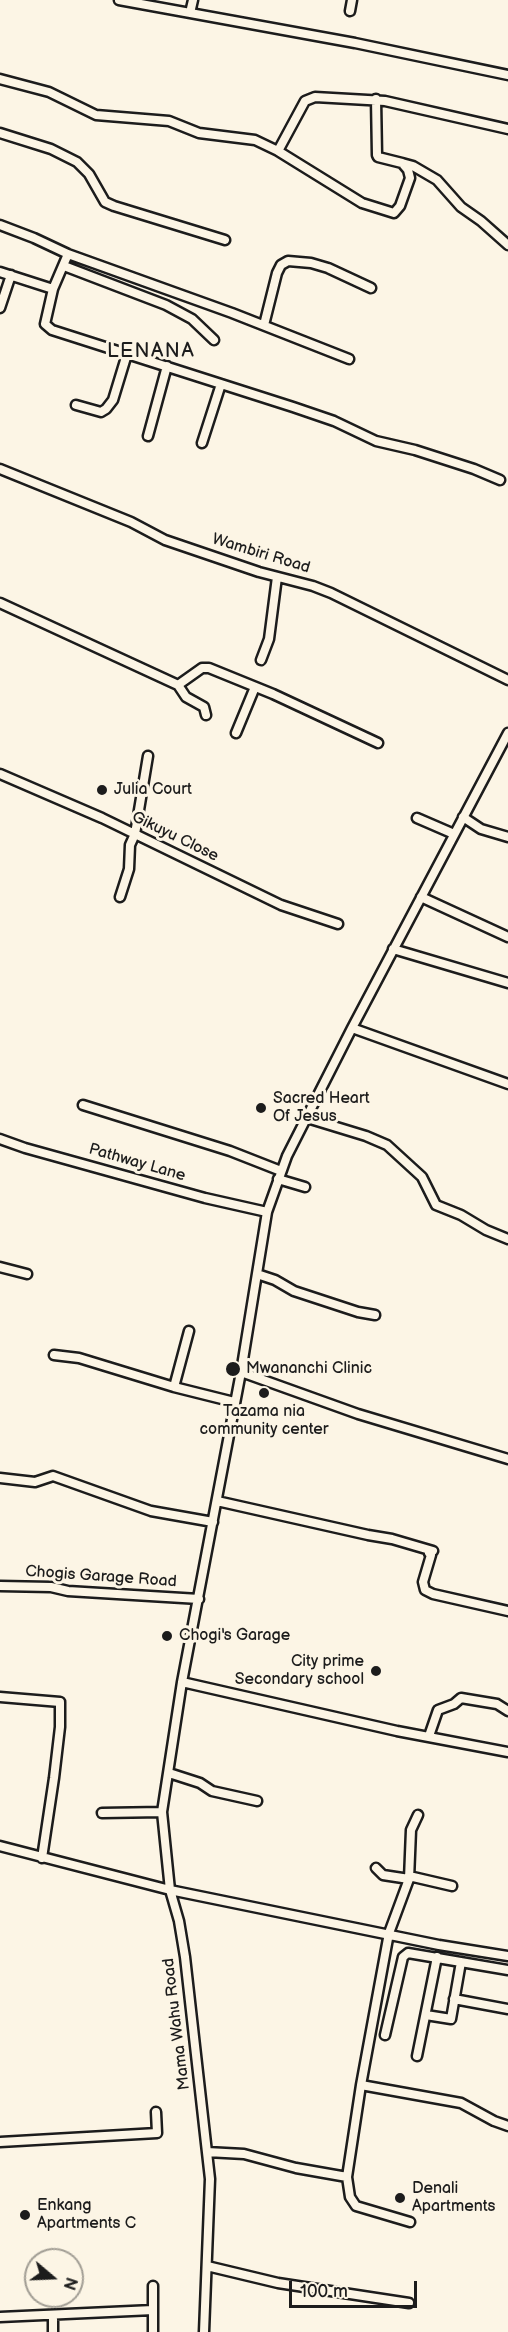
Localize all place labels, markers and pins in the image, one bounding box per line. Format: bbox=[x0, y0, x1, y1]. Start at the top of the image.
place label: Julia Court bbox=[114, 780, 192, 800]
marker: Julia Court bbox=[95, 783, 109, 797]
place label: Sacred Heart Of Jesus bbox=[273, 1089, 370, 1127]
marker: Sacred Heart Of Jesus bbox=[254, 1101, 268, 1115]
place label: Mwananchi Clinic bbox=[246, 1359, 372, 1379]
marker: Mwananchi Clinic bbox=[224, 1360, 242, 1378]
marker: Tazama nia community center bbox=[257, 1386, 271, 1400]
place label: Tazama nia community center bbox=[200, 1402, 328, 1440]
place label: Chogi's Garage bbox=[179, 1626, 290, 1646]
marker: Chogi's Garage bbox=[160, 1629, 174, 1643]
place label: City prime Secondary school bbox=[235, 1652, 364, 1690]
marker: City prime Secondary school bbox=[369, 1664, 383, 1678]
place label: Denali Apartments bbox=[412, 2179, 495, 2217]
marker: Denali Apartments bbox=[393, 2191, 407, 2205]
place label: Enkang Apartments C bbox=[37, 2196, 136, 2234]
marker: Enkang Apartments C bbox=[18, 2208, 32, 2222]

